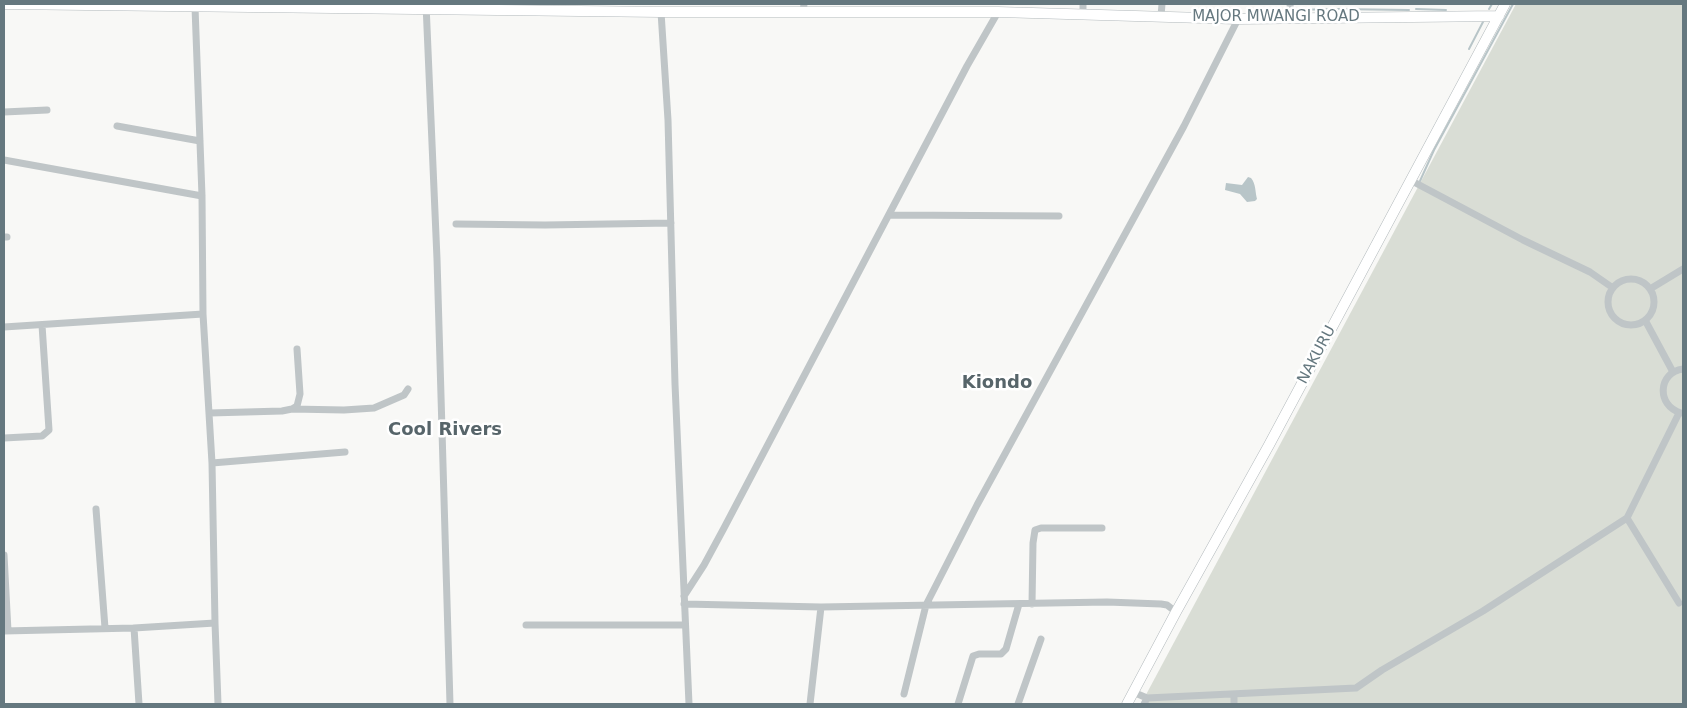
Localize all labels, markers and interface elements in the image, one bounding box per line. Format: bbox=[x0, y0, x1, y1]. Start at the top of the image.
street label: MAJOR MWANGI ROAD bbox=[1192, 8, 1360, 26]
street label: NAKURU bbox=[1294, 323, 1340, 387]
district label: Kiondo bbox=[962, 372, 1032, 394]
district label: Cool Rivers bbox=[388, 419, 502, 441]

